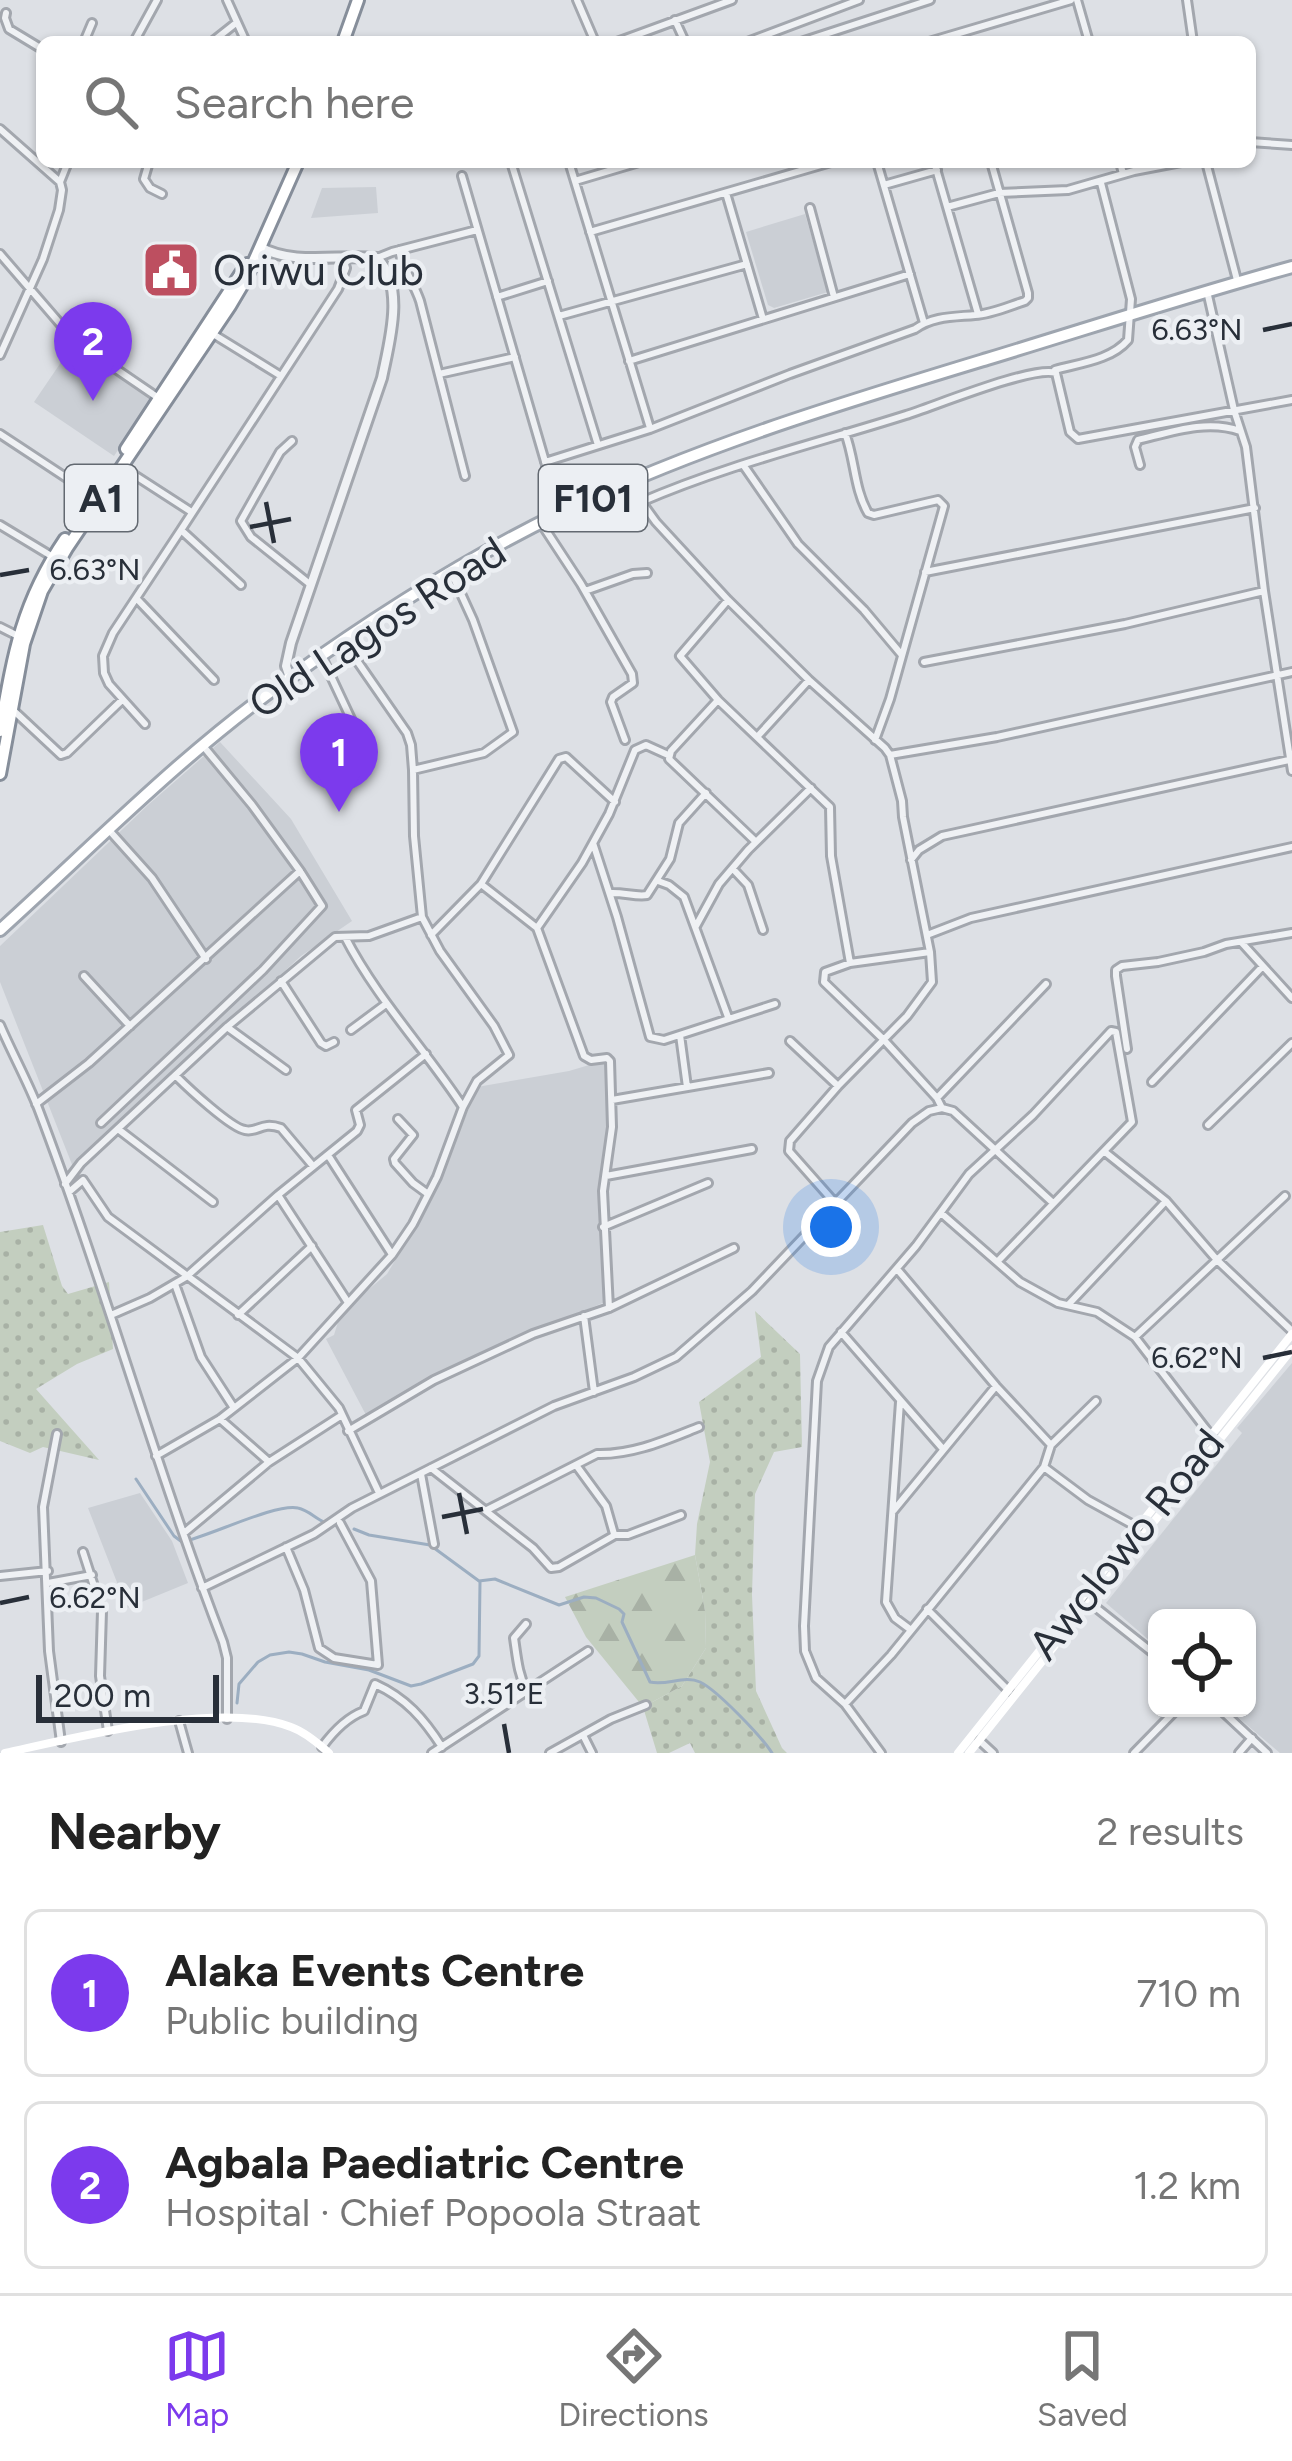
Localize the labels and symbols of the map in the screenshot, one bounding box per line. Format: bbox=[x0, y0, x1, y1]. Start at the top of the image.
public building icon: Oriwu Club bbox=[140, 239, 202, 301]
place label: Oriwu Club bbox=[213, 245, 424, 296]
pin: 2 bbox=[54, 302, 132, 401]
text: 6.63°N bbox=[1152, 311, 1242, 348]
road number: A1 bbox=[65, 465, 137, 531]
road number: F101 bbox=[539, 465, 647, 531]
street label: Old Lagos Road bbox=[239, 525, 515, 729]
text: 6.63°N bbox=[50, 551, 140, 588]
pin: 1 bbox=[300, 713, 378, 812]
your location bbox=[801, 1197, 861, 1257]
text: 6.62°N bbox=[1151, 1339, 1243, 1376]
street label: Awolowo Road bbox=[1018, 1419, 1235, 1670]
text: 6.62°N bbox=[49, 1579, 141, 1616]
scale bar bbox=[36, 1669, 219, 1722]
text: 3.51°E bbox=[463, 1675, 545, 1712]

